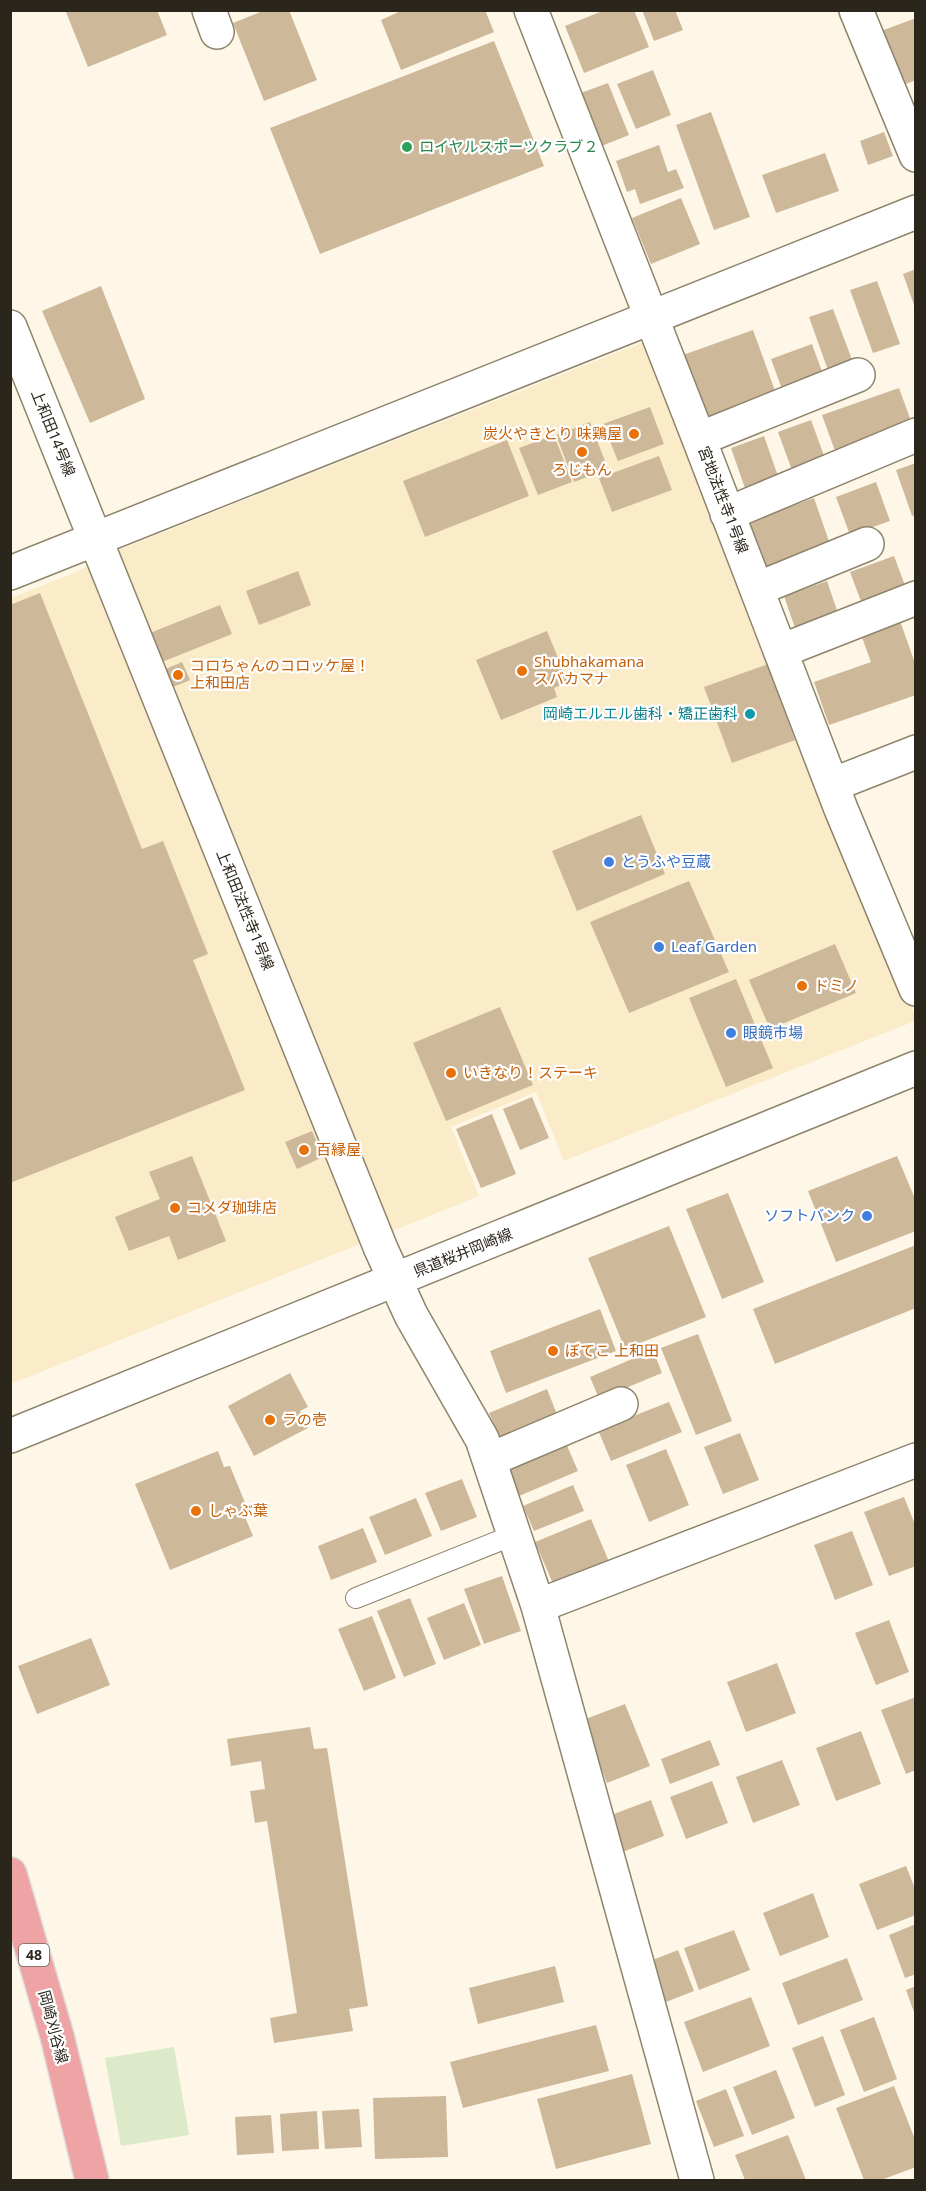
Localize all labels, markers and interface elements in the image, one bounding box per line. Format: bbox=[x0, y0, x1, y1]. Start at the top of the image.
place label: ロイヤルスポーツクラブ２ bbox=[419, 136, 598, 156]
marker: ロイヤルスポーツクラブ２ bbox=[400, 140, 414, 154]
street label: 上和田14号線 bbox=[27, 386, 80, 479]
place label: 炭火やきとり 味鶏屋 bbox=[483, 423, 622, 443]
marker: 炭火やきとり 味鶏屋 bbox=[627, 427, 641, 441]
street label: 宮地法性寺1号線 bbox=[694, 443, 754, 556]
marker: ろじもん bbox=[575, 445, 589, 459]
place label: ろじもん bbox=[552, 459, 612, 479]
place label: Shubhakamana スバカマナ bbox=[534, 651, 644, 688]
place label: コロちゃんのコロッケ屋！ 上和田店 bbox=[190, 655, 370, 692]
marker: Shubhakamana スバカマナ bbox=[515, 664, 529, 678]
marker: コロちゃんのコロッケ屋！ 上和田店 bbox=[171, 668, 185, 682]
place label: 岡崎エルエル歯科・矯正歯科 bbox=[543, 703, 738, 723]
marker: 岡崎エルエル歯科・矯正歯科 bbox=[743, 707, 757, 721]
street label: 上和田法性寺1号線 bbox=[213, 846, 279, 973]
place label: とうふや豆蔵 bbox=[621, 851, 711, 871]
marker: とうふや豆蔵 bbox=[602, 855, 616, 869]
place label: Leaf Garden bbox=[671, 936, 757, 956]
marker: Leaf Garden bbox=[652, 940, 666, 954]
place label: ドミノ bbox=[814, 975, 859, 995]
marker: ドミノ bbox=[795, 979, 809, 993]
place label: 眼鏡市場 bbox=[743, 1022, 803, 1042]
marker: 眼鏡市場 bbox=[724, 1026, 738, 1040]
place label: いきなり！ステーキ bbox=[463, 1062, 598, 1082]
marker: いきなり！ステーキ bbox=[444, 1066, 458, 1080]
place label: 百縁屋 bbox=[316, 1139, 361, 1159]
marker: 百縁屋 bbox=[297, 1143, 311, 1157]
place label: コメダ珈琲店 bbox=[187, 1197, 277, 1217]
marker: コメダ珈琲店 bbox=[168, 1201, 182, 1215]
place label: ソフトバンク bbox=[764, 1205, 855, 1225]
marker: ソフトバンク bbox=[860, 1209, 874, 1223]
street label: 県道桜井岡崎線 bbox=[410, 1223, 515, 1281]
place label: ぼてこ 上和田 bbox=[565, 1340, 659, 1360]
marker: ぼてこ 上和田 bbox=[546, 1344, 560, 1358]
place label: ラの壱 bbox=[282, 1409, 327, 1429]
marker: ラの壱 bbox=[263, 1413, 277, 1427]
place label: しゃぶ葉 bbox=[208, 1500, 268, 1520]
marker: しゃぶ葉 bbox=[189, 1504, 203, 1518]
road number: 48 bbox=[19, 1944, 49, 1966]
street label: 岡崎刈谷線 bbox=[35, 1988, 73, 2066]

